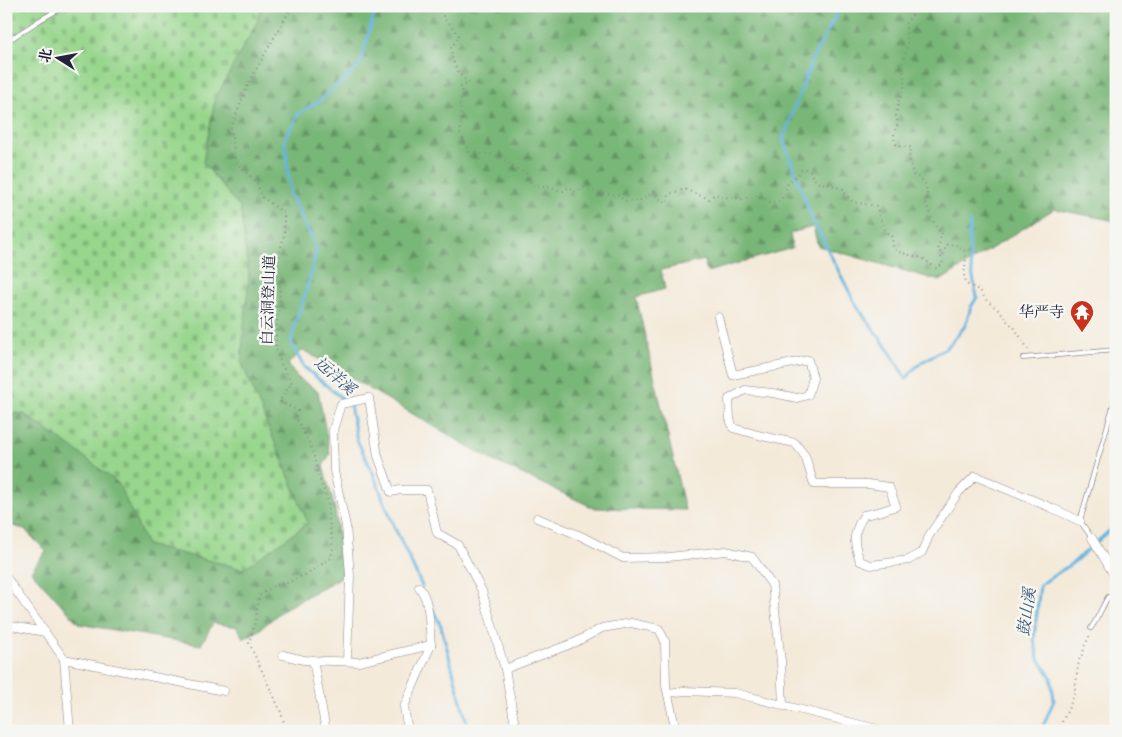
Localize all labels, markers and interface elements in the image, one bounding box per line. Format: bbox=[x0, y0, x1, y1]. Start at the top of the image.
north arrow bbox=[32, 32, 82, 82]
text: 北 bbox=[35, 47, 56, 64]
street label: 白云洞登山道 bbox=[256, 255, 280, 345]
temple icon: 华严寺 bbox=[1069, 299, 1095, 333]
place label: 华严寺 bbox=[1019, 302, 1064, 322]
water label: 远洋溪 bbox=[310, 352, 362, 402]
water label: 鼓山溪 bbox=[1013, 585, 1042, 637]

